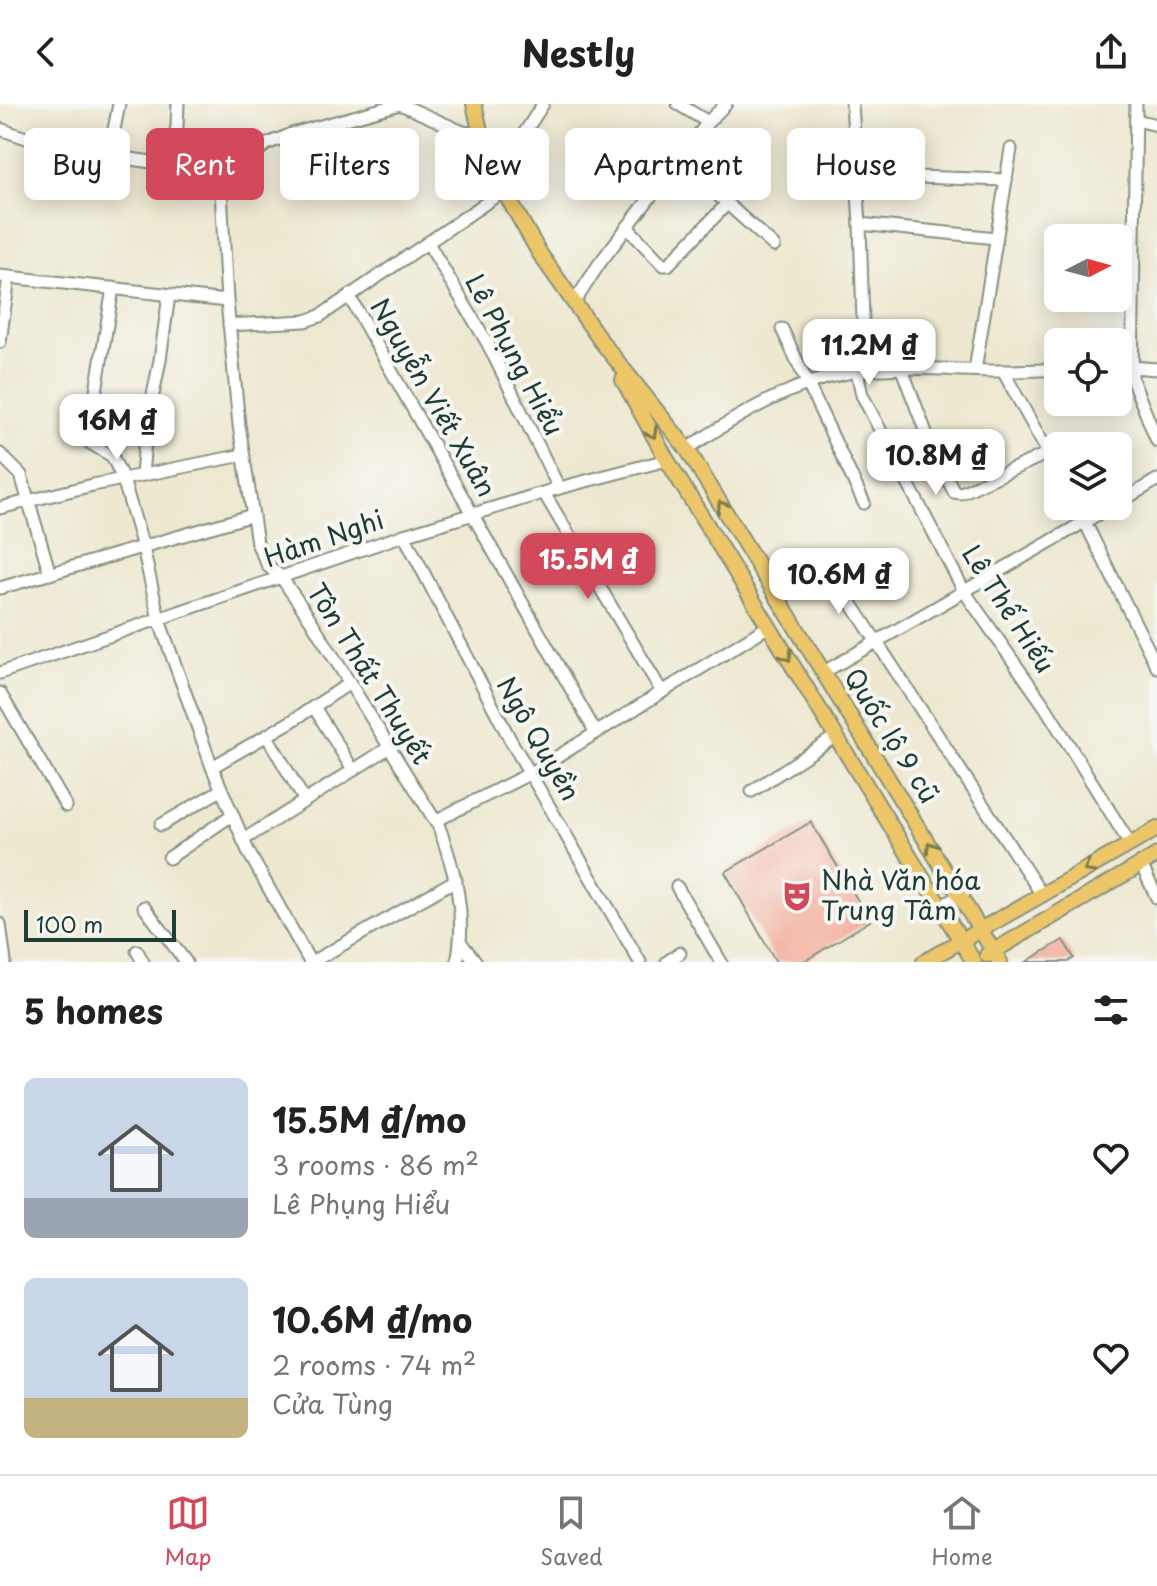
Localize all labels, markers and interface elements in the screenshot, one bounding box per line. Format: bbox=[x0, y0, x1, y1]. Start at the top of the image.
text: Nestly bbox=[522, 25, 635, 79]
icon: back bbox=[24, 30, 68, 74]
icon: share bbox=[1089, 30, 1133, 74]
chip: Buy bbox=[24, 128, 130, 200]
chip: Rent bbox=[146, 128, 264, 200]
chip: Filters bbox=[280, 128, 419, 200]
chip: New bbox=[435, 128, 549, 200]
chip: Apartment bbox=[565, 128, 771, 200]
chip: House bbox=[787, 128, 925, 200]
north arrow bbox=[1044, 224, 1132, 312]
map controls bbox=[1044, 224, 1132, 520]
street label: Lê Phụng Hiểu bbox=[456, 266, 574, 442]
street label: Nguyễn Viết Xuân bbox=[362, 291, 507, 504]
pin: 11.2M ₫ bbox=[795, 319, 943, 387]
text: 11.2M ₫ bbox=[821, 325, 917, 364]
button: locate bbox=[1044, 328, 1132, 416]
pin: 16M ₫ bbox=[61, 394, 173, 462]
text: 16M ₫ bbox=[78, 400, 156, 439]
one-way arrow bbox=[643, 425, 658, 440]
pin: 10.8M ₫ bbox=[862, 429, 1010, 497]
button: layers bbox=[1044, 432, 1132, 520]
text: 10.8M ₫ bbox=[885, 435, 987, 474]
street label: Hàm Nghi bbox=[258, 499, 389, 576]
one-way arrow bbox=[716, 500, 732, 515]
pin: 15.5M ₫ bbox=[514, 533, 662, 601]
street label: Lê Thế Hiếu bbox=[953, 536, 1065, 680]
text: 15.5M ₫ bbox=[538, 539, 638, 578]
pin: 10.6M ₫ bbox=[765, 548, 913, 616]
text: 10.6M ₫ bbox=[787, 554, 891, 593]
street label: Tôn Thất Thuyết bbox=[299, 575, 442, 772]
one-way arrow bbox=[778, 647, 793, 662]
street label: Quốc lộ 9 cũ bbox=[835, 660, 949, 810]
street label: Ngô Quyền bbox=[488, 669, 591, 808]
one-way arrow bbox=[925, 841, 941, 856]
one-way arrow bbox=[1083, 858, 1098, 874]
place label: Nhà Văn hóa Trung Tâm bbox=[821, 860, 981, 929]
theatre icon: Nhà Văn hóa Trung Tâm bbox=[780, 879, 814, 913]
scale bar bbox=[24, 906, 176, 942]
text: 100 m bbox=[36, 907, 103, 940]
text: 5 homes bbox=[24, 984, 163, 1036]
icon: filters bbox=[1089, 988, 1133, 1032]
text: 15.5M ₫/mo bbox=[272, 1093, 466, 1145]
icon: home bbox=[88, 1110, 184, 1206]
icon: heart bbox=[1089, 1136, 1133, 1180]
text: 3 rooms · 86 m² bbox=[272, 1145, 479, 1184]
text: Lê Phụng Hiểu bbox=[272, 1184, 450, 1223]
text: 10.6M ₫/mo bbox=[272, 1293, 472, 1345]
icon: home bbox=[88, 1310, 184, 1406]
icon: heart bbox=[1089, 1336, 1133, 1380]
text: 2 rooms · 74 m² bbox=[272, 1345, 476, 1384]
text: Cửa Tùng bbox=[272, 1384, 393, 1423]
tab: Map bbox=[164, 1491, 211, 1572]
tab: Saved bbox=[540, 1491, 603, 1572]
tab: Home bbox=[931, 1491, 993, 1572]

